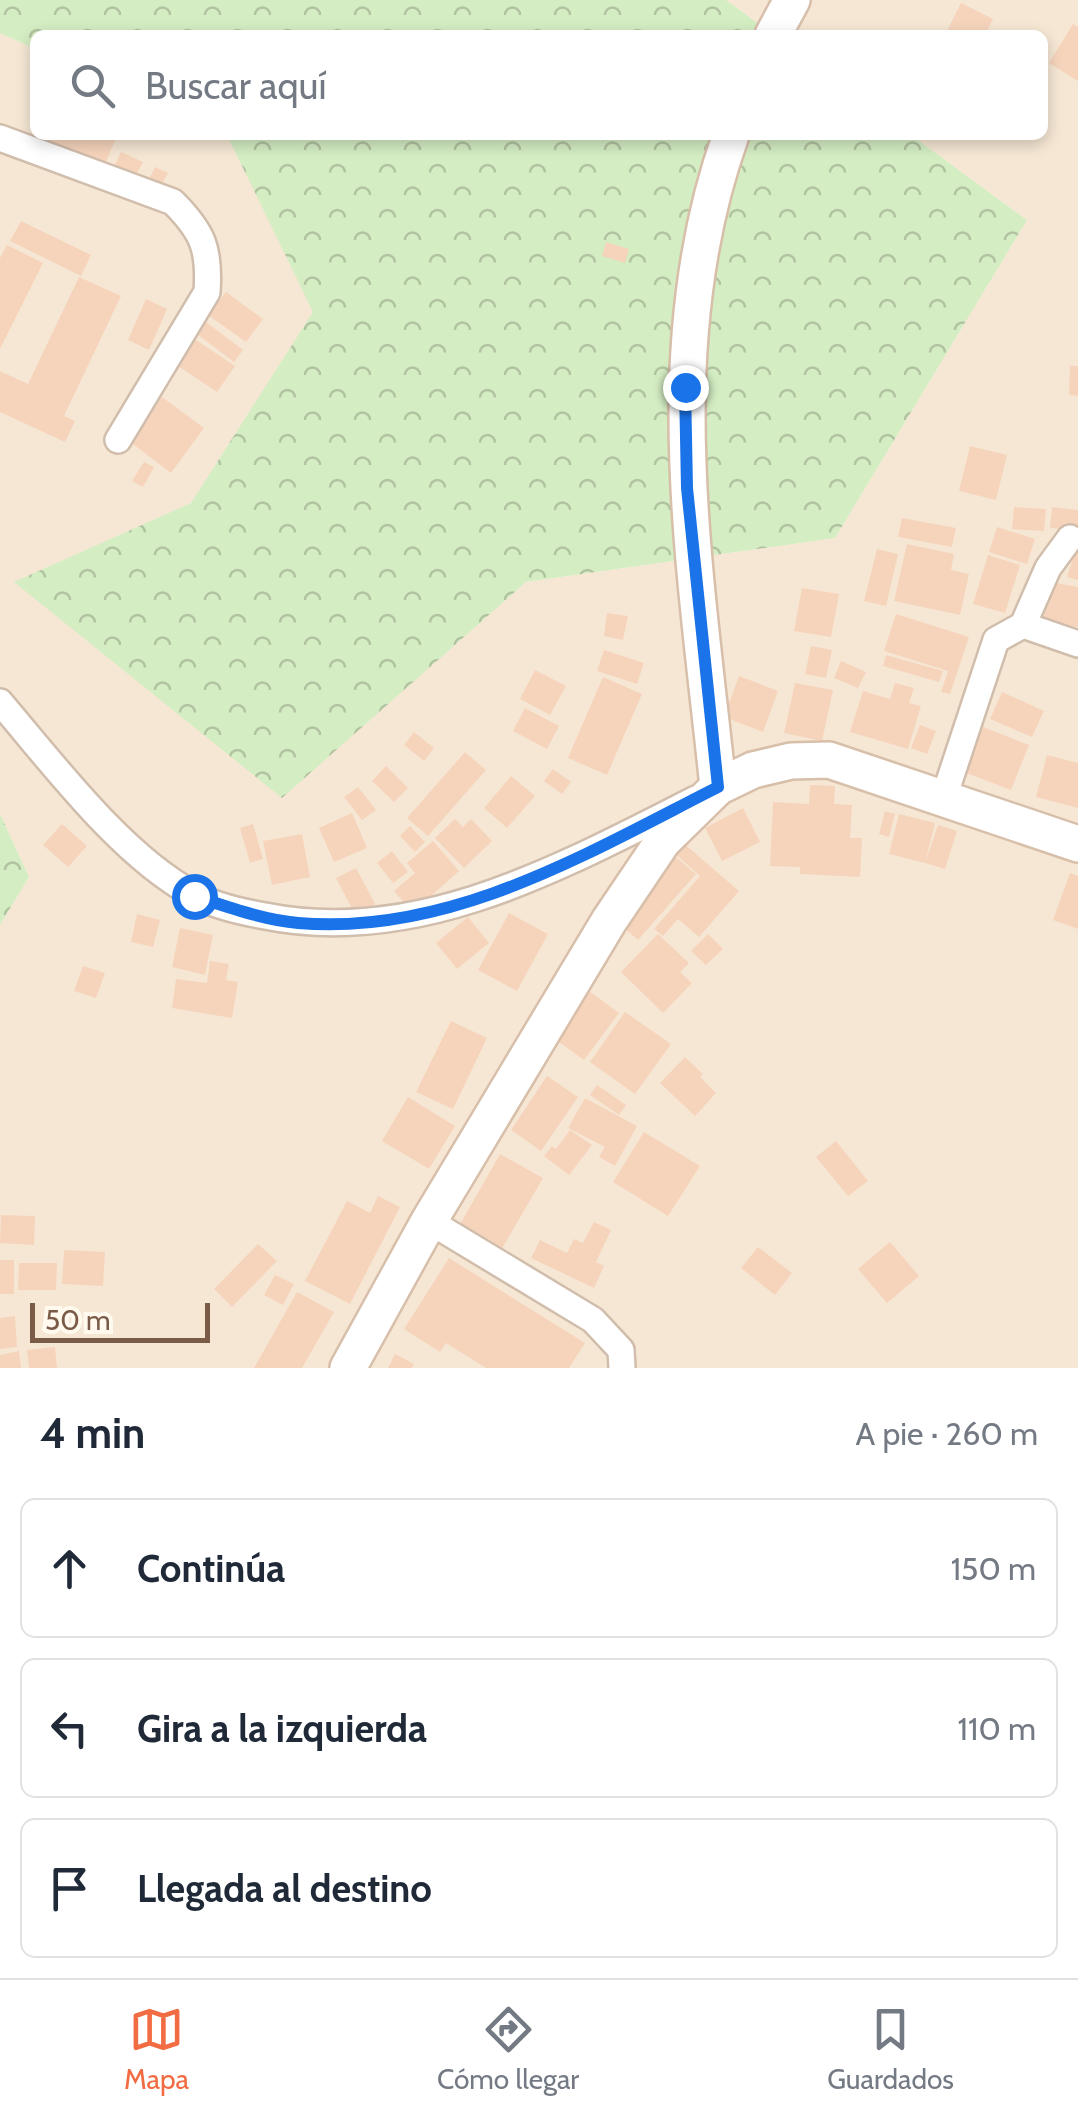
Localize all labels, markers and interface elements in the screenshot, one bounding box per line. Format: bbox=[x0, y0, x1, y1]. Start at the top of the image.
search box bbox=[30, 30, 1048, 140]
icon: search bbox=[65, 58, 120, 113]
text: Buscar aquí bbox=[145, 62, 327, 109]
route end bbox=[663, 365, 709, 411]
route start bbox=[172, 874, 218, 920]
scale bar bbox=[30, 1298, 210, 1342]
text: 50 m bbox=[45, 1303, 111, 1337]
text: 4 min bbox=[40, 1407, 145, 1459]
text: A pie · 260 m bbox=[856, 1414, 1038, 1453]
icon: ahead bbox=[42, 1541, 97, 1596]
text: Continúa bbox=[137, 1545, 285, 1592]
text: 150 m bbox=[951, 1549, 1036, 1588]
icon: left bbox=[42, 1701, 97, 1756]
text: Gira a la izquierda bbox=[137, 1705, 427, 1752]
text: 110 m bbox=[958, 1709, 1036, 1748]
icon: arrive bbox=[42, 1861, 97, 1916]
text: Llegada al destino bbox=[137, 1865, 432, 1912]
tab: Mapa bbox=[124, 2002, 189, 2096]
tab: Cómo llegar bbox=[437, 2002, 579, 2096]
tab: Guardados bbox=[827, 2002, 954, 2096]

